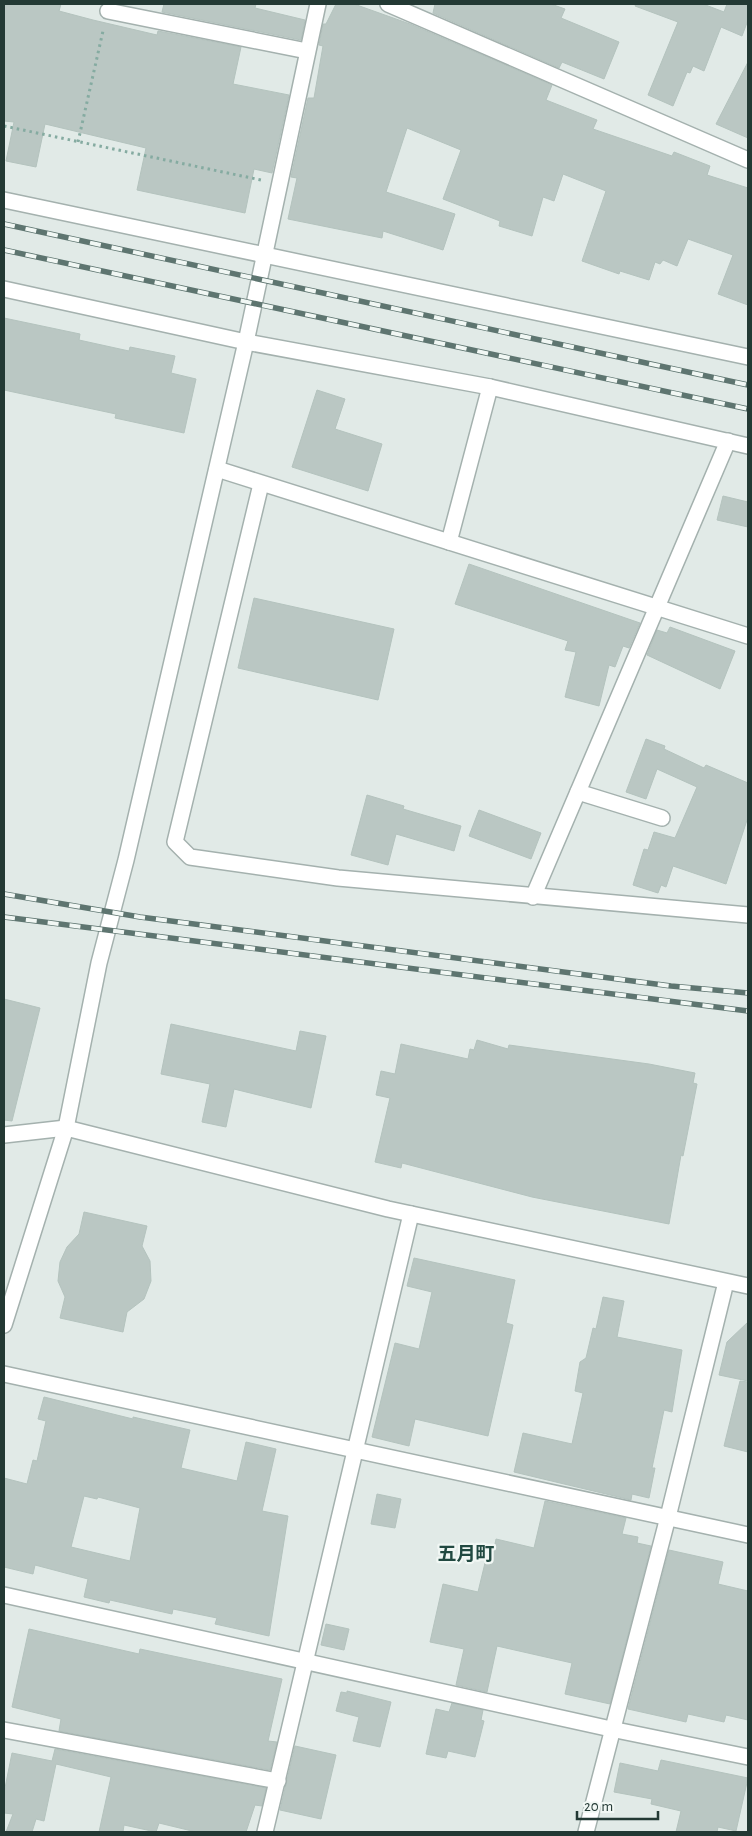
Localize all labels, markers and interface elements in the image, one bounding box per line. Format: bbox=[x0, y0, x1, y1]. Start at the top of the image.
district label: 五月町 bbox=[437, 1545, 495, 1564]
scale bar bbox=[577, 1788, 658, 1820]
text: 20 m bbox=[584, 1799, 613, 1814]

